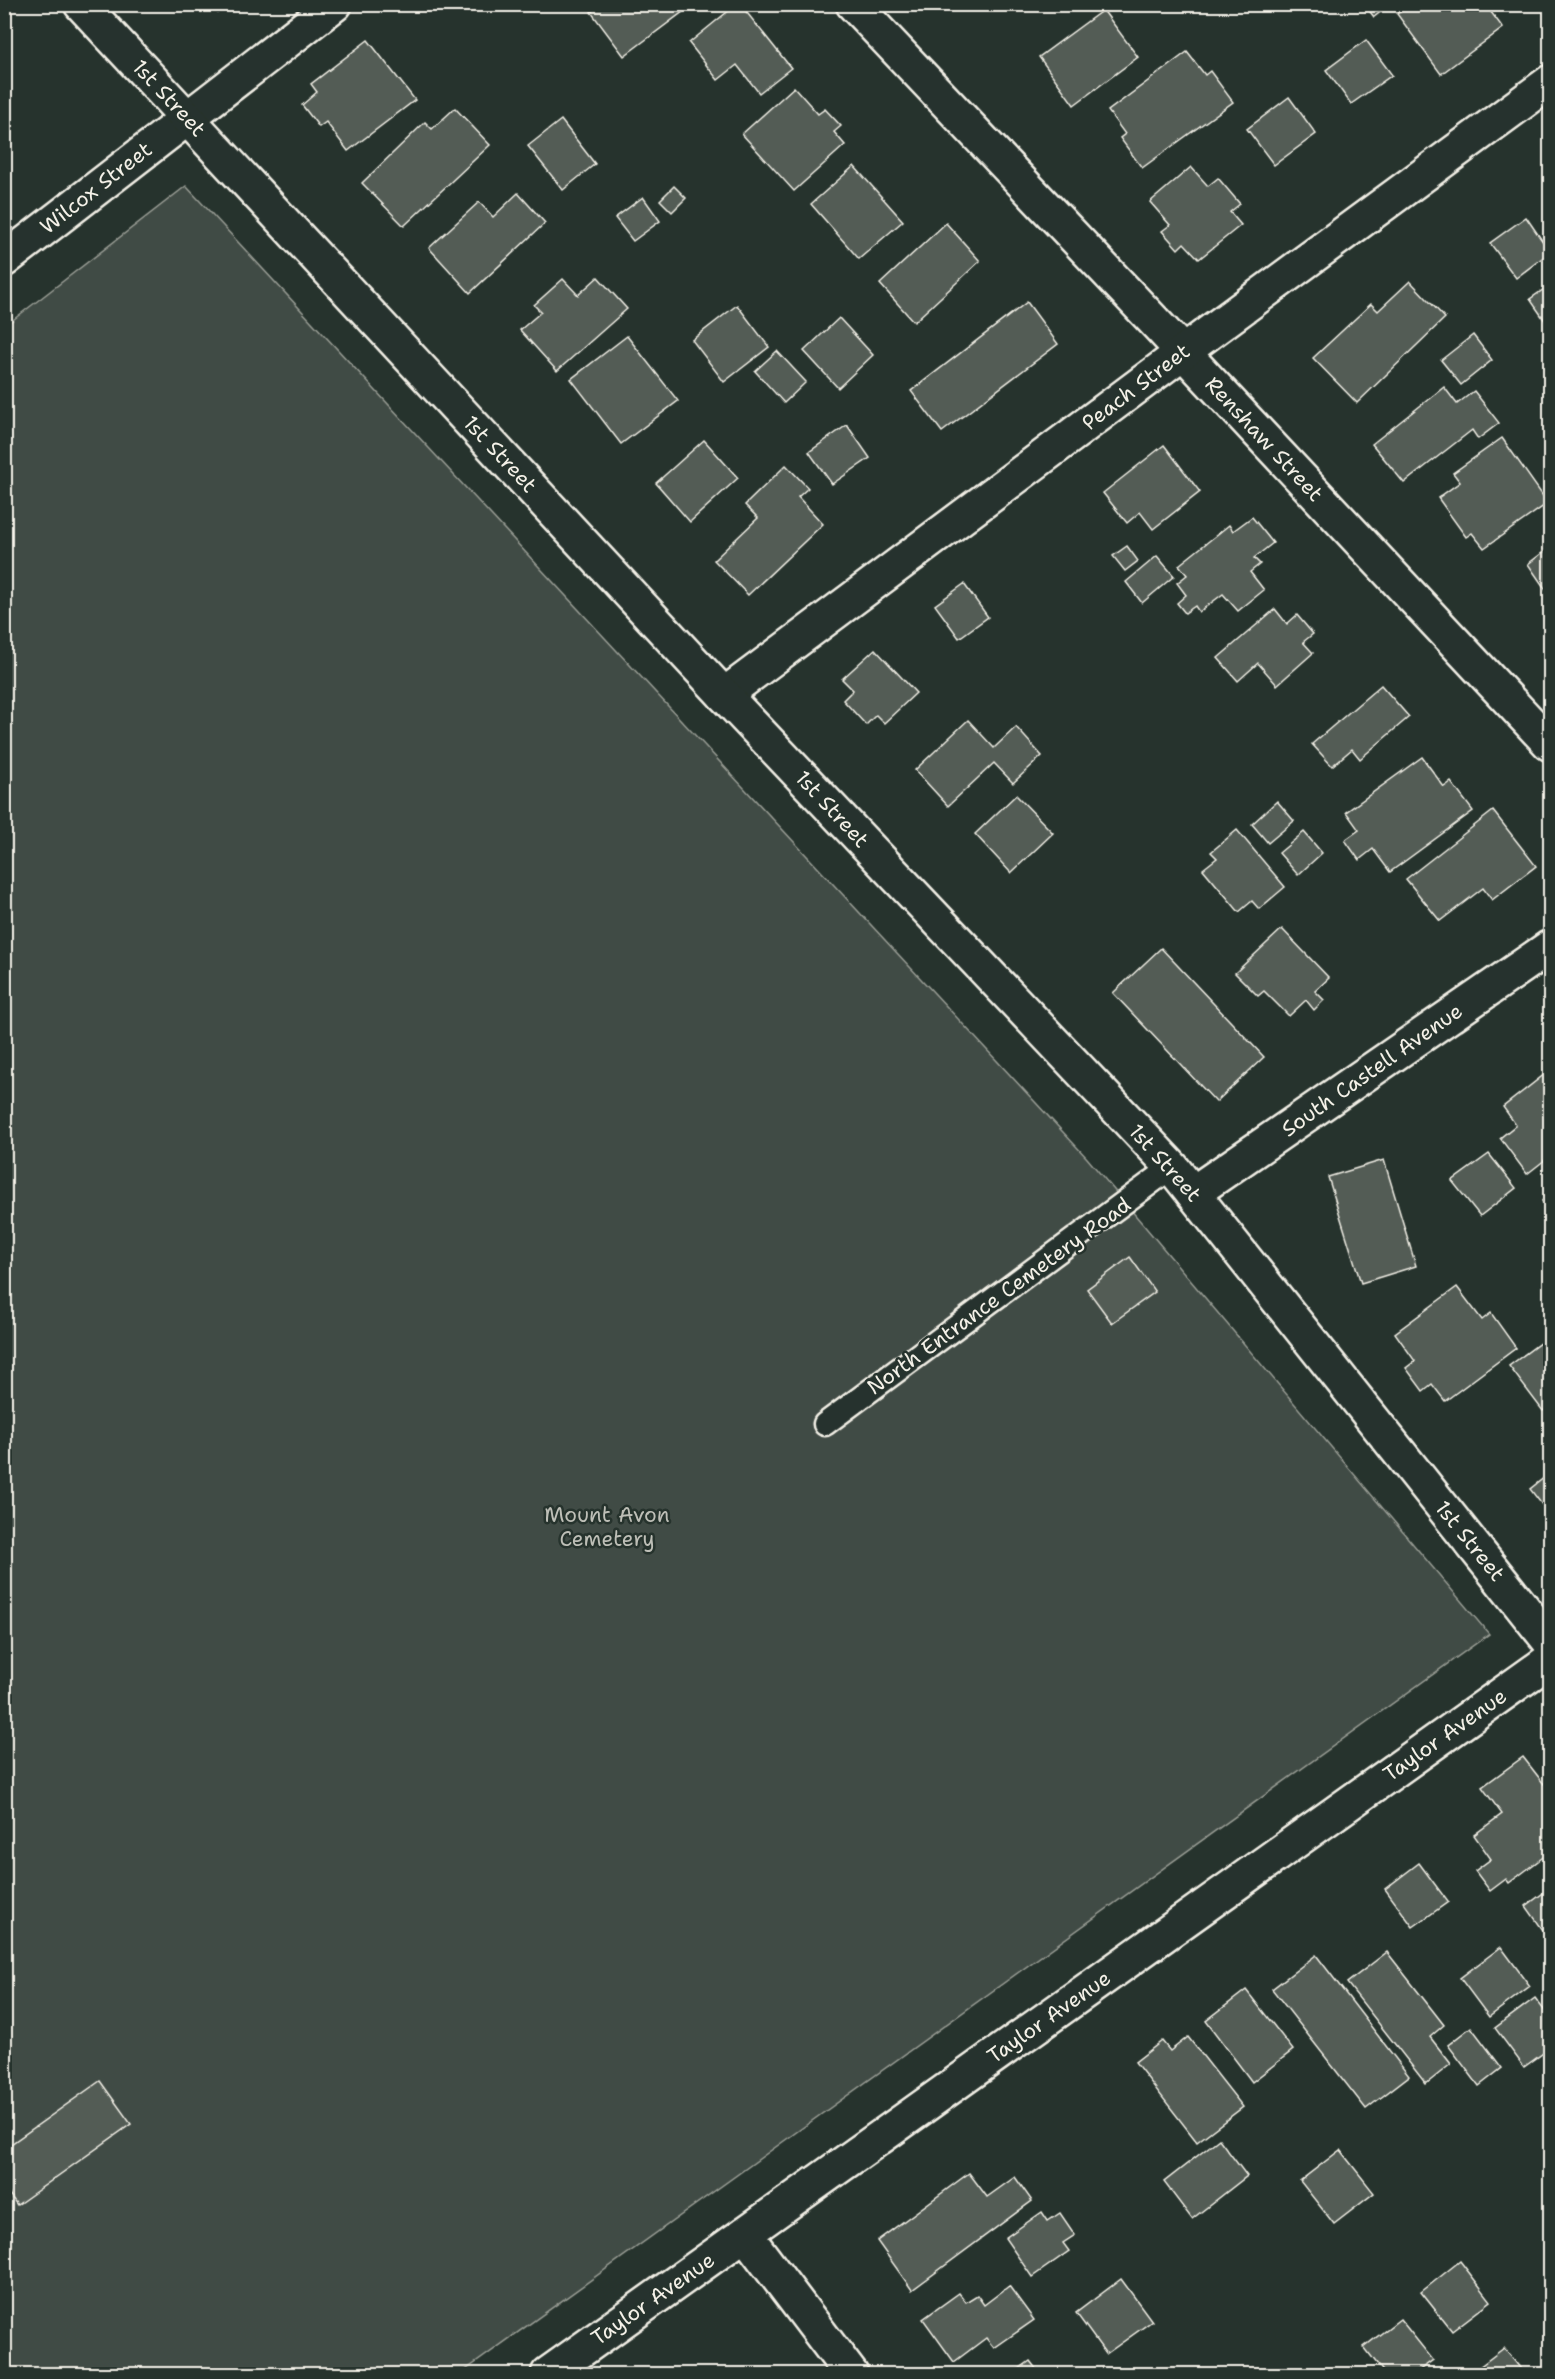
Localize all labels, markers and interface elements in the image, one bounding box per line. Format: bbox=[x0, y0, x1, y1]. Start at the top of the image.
street label: 1st Street bbox=[126, 53, 212, 143]
street label: Wilcox Street bbox=[34, 136, 158, 240]
street label: Peach Street bbox=[1076, 337, 1196, 437]
street label: Renshaw Street bbox=[1199, 371, 1329, 507]
street label: 1st Street bbox=[457, 409, 543, 499]
street label: 1st Street bbox=[789, 764, 875, 854]
street label: South Castell Avenue bbox=[1276, 997, 1468, 1143]
street label: 1st Street bbox=[1122, 1118, 1208, 1208]
street label: North Entrance Cemetery Road bbox=[861, 1191, 1137, 1401]
street label: 1st Street bbox=[1429, 1495, 1511, 1587]
park label: Mount Avon Cemetery bbox=[544, 1501, 670, 1553]
street label: Taylor Avenue bbox=[1378, 1682, 1512, 1788]
street label: Taylor Avenue bbox=[982, 1964, 1116, 2070]
street label: Taylor Avenue bbox=[586, 2246, 720, 2352]

